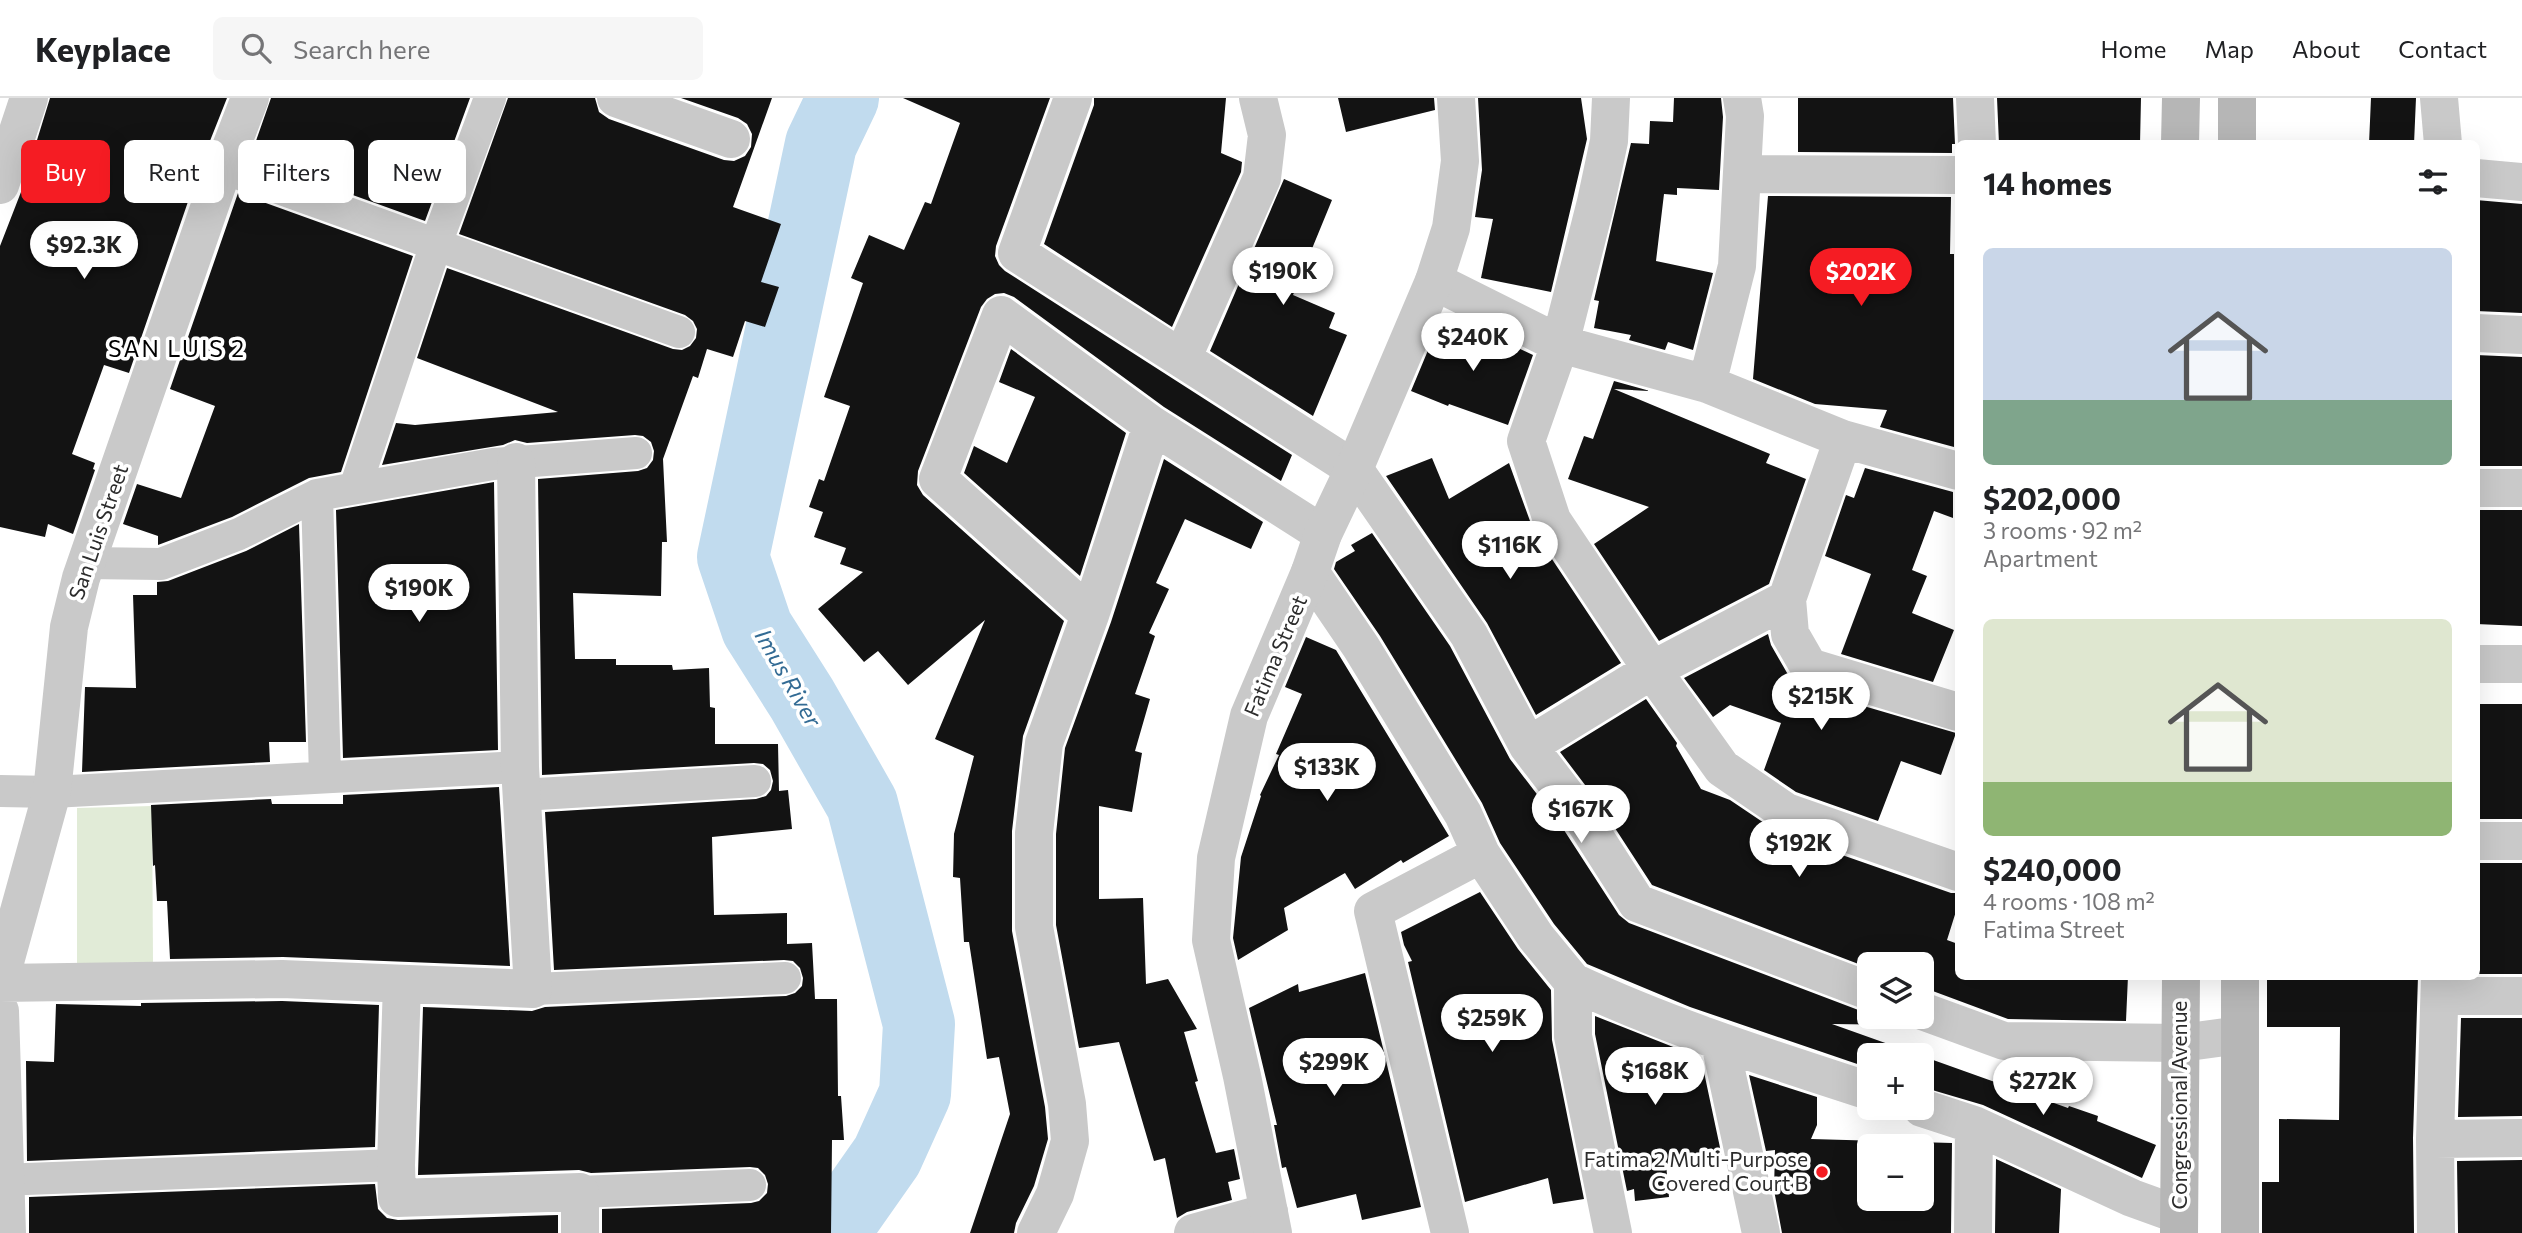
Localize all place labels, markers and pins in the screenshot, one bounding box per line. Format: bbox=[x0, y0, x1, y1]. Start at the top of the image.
pin: $92.3K bbox=[27, 222, 141, 281]
pin: $190K bbox=[1234, 248, 1332, 307]
pin: $202K bbox=[1812, 248, 1910, 308]
pin: $240K bbox=[1424, 314, 1522, 373]
pin: $116K bbox=[1461, 522, 1559, 581]
pin: $190K bbox=[370, 564, 468, 624]
pin: $215K bbox=[1772, 672, 1870, 732]
pin: $133K bbox=[1278, 744, 1376, 803]
pin: $167K bbox=[1532, 786, 1630, 845]
pin: $192K bbox=[1750, 820, 1848, 879]
pin: $259K bbox=[1443, 995, 1541, 1054]
pin: $299K bbox=[1285, 1038, 1383, 1098]
pin: $168K bbox=[1606, 1048, 1704, 1107]
pin: $272K bbox=[1994, 1058, 2092, 1117]
place label: Fatima 2 Multi-Purpose Covered Court B bbox=[1584, 1146, 1808, 1195]
marker: Fatima 2 Multi-Purpose Covered Court B bbox=[1814, 1164, 1830, 1180]

